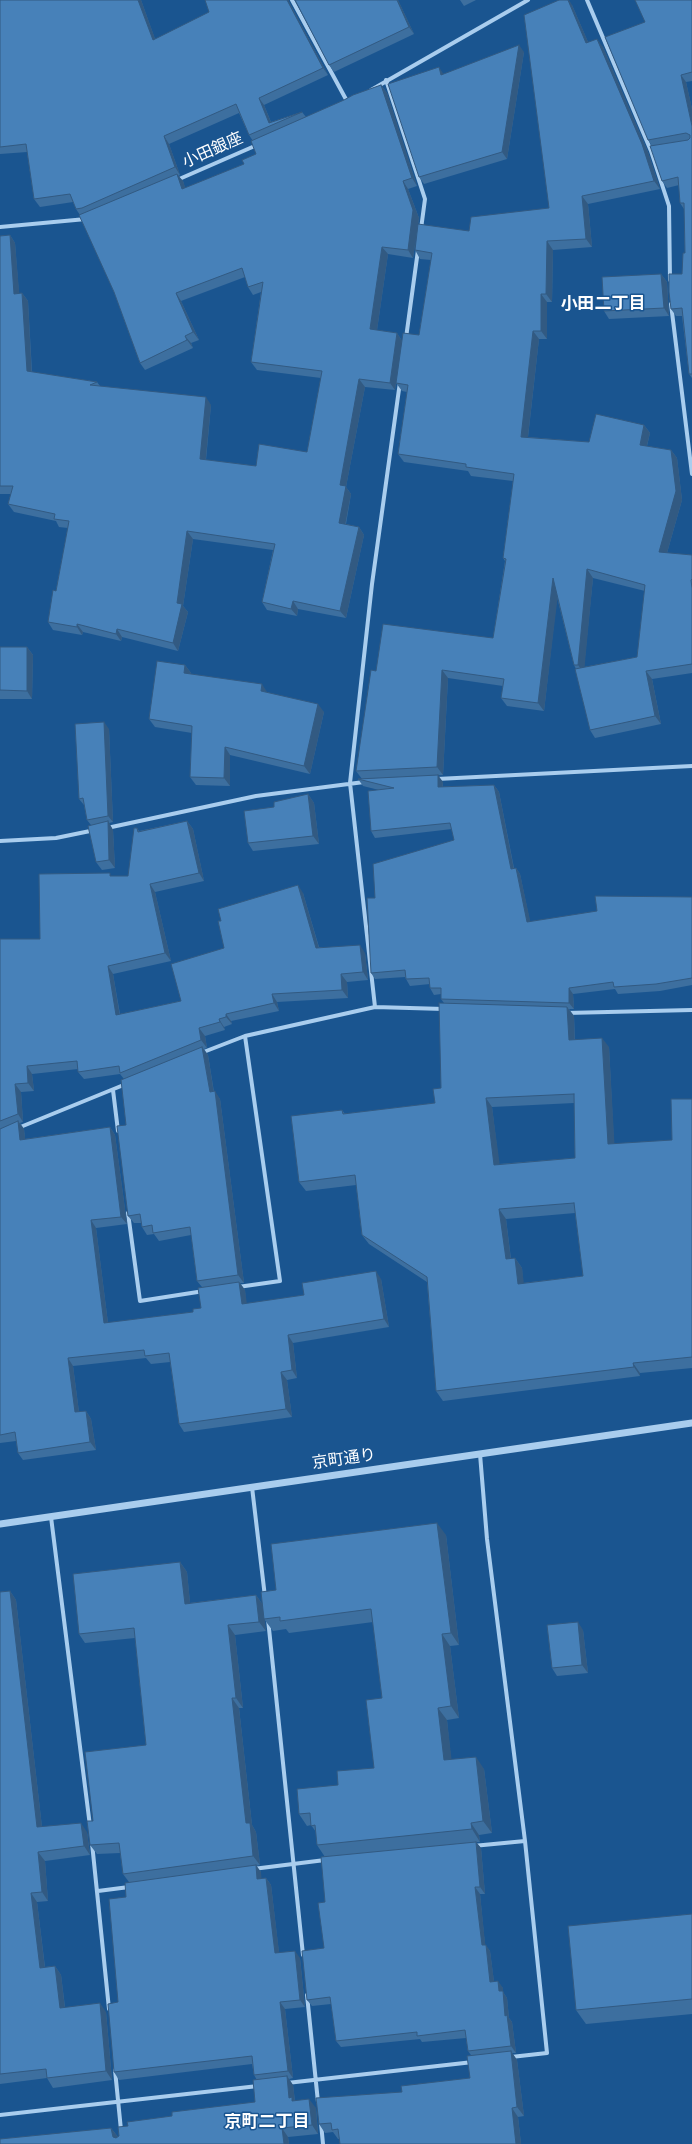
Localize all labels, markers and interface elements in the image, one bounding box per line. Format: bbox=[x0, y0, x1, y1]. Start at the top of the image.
street label: 小田銀座 bbox=[180, 129, 246, 173]
district label: 小田二丁目 bbox=[561, 295, 645, 315]
street label: 京町通り bbox=[311, 1446, 377, 1474]
district label: 京町二丁目 bbox=[225, 2113, 309, 2133]

